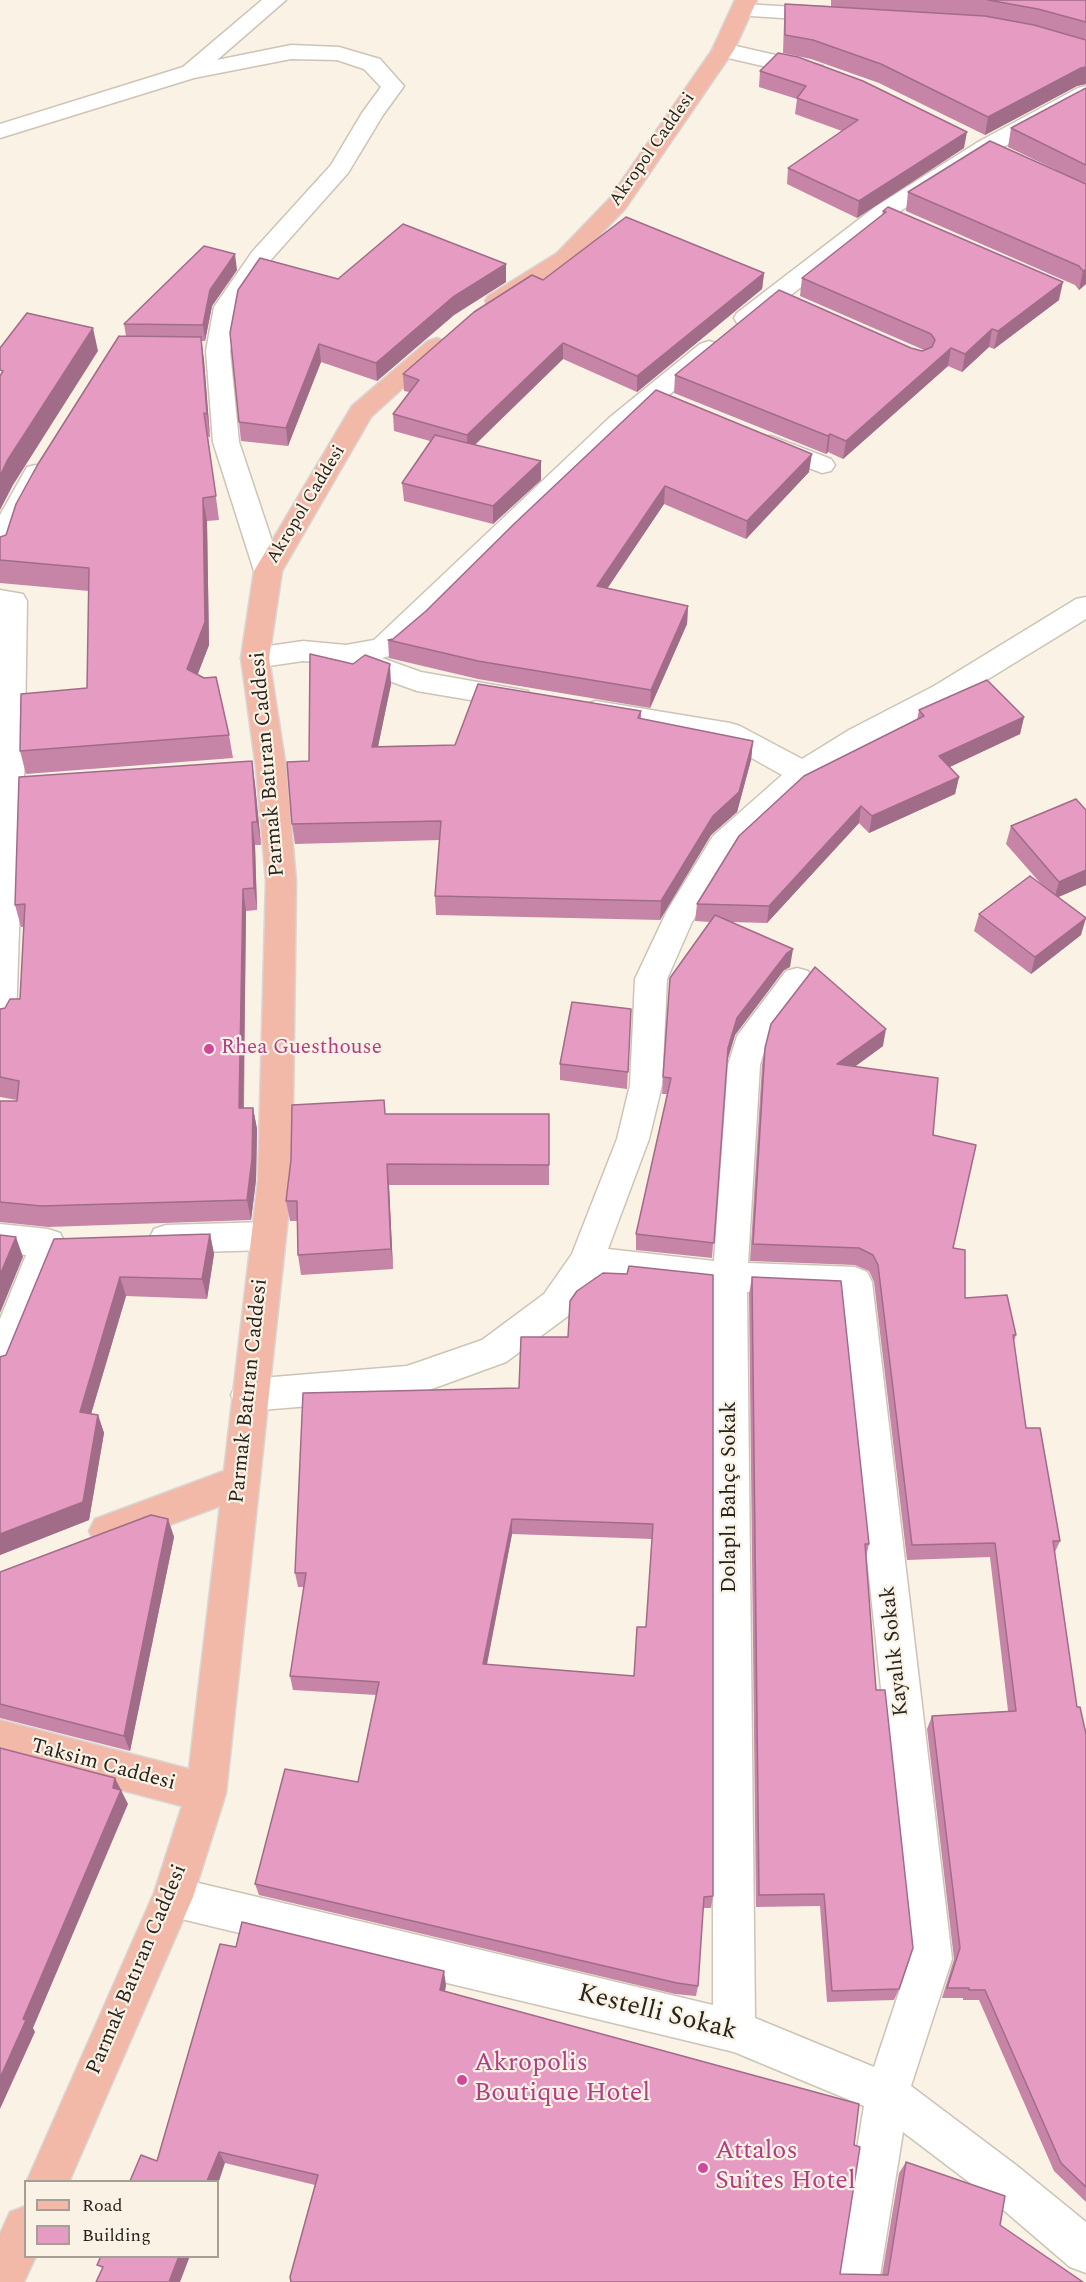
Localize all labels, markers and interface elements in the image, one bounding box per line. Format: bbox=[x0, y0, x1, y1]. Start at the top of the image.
street label: Akropol Caddesi bbox=[606, 89, 700, 211]
street label: Akropol Caddesi bbox=[263, 442, 351, 568]
street label: Parmak Batıran Caddesi bbox=[247, 650, 291, 878]
place label: Rhea Guesthouse bbox=[221, 1036, 382, 1062]
marker: Rhea Guesthouse bbox=[202, 1042, 216, 1056]
street label: Parmak Batıran Caddesi bbox=[226, 1277, 274, 1505]
street label: Dolaplı Bahçe Sokak bbox=[718, 1401, 744, 1593]
street label: Kayalık Sokak bbox=[877, 1585, 915, 1717]
street label: Taksim Caddesi bbox=[28, 1735, 178, 1797]
street label: Parmak Batıran Caddesi bbox=[82, 1861, 194, 2079]
street label: Kestelli Sokak bbox=[574, 1979, 740, 2049]
place label: Akropolis Boutique Hotel bbox=[474, 2049, 650, 2110]
marker: Akropolis Boutique Hotel bbox=[455, 2073, 469, 2087]
place label: Attalos Suites Hotel bbox=[715, 2137, 856, 2198]
marker: Attalos Suites Hotel bbox=[696, 2161, 710, 2175]
legend bbox=[24, 2180, 219, 2258]
text: Road bbox=[82, 2192, 123, 2219]
text: Building bbox=[82, 2222, 151, 2249]

